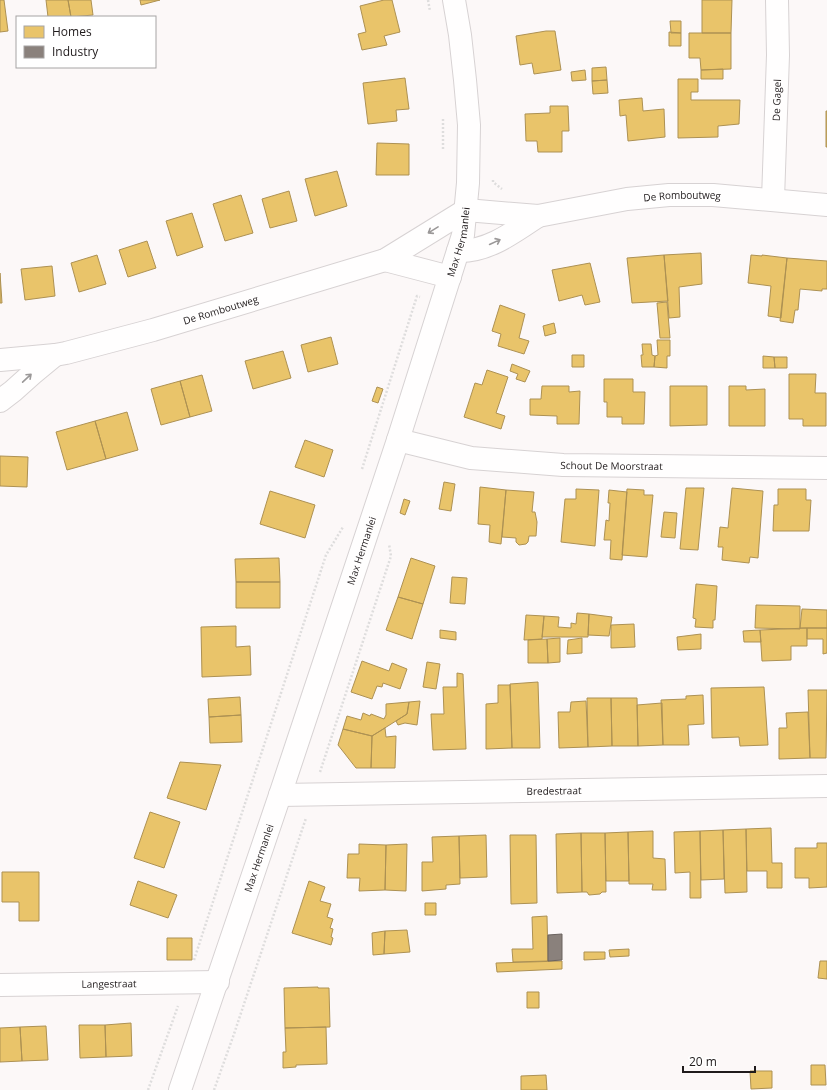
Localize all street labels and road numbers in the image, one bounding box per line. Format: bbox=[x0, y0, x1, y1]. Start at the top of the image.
street label: De Gagel bbox=[769, 79, 784, 121]
street label: De Romboutweg bbox=[643, 188, 722, 204]
street label: Max Hermanlei bbox=[443, 207, 473, 278]
street label: De Romboutweg bbox=[181, 292, 260, 328]
street label: Schout De Moorstraat bbox=[560, 458, 663, 473]
street label: Max Hermanlei bbox=[343, 515, 379, 587]
street label: Bredestraat bbox=[526, 783, 582, 798]
street label: Max Hermanlei bbox=[241, 822, 277, 894]
street label: Langestraat bbox=[81, 976, 137, 991]

